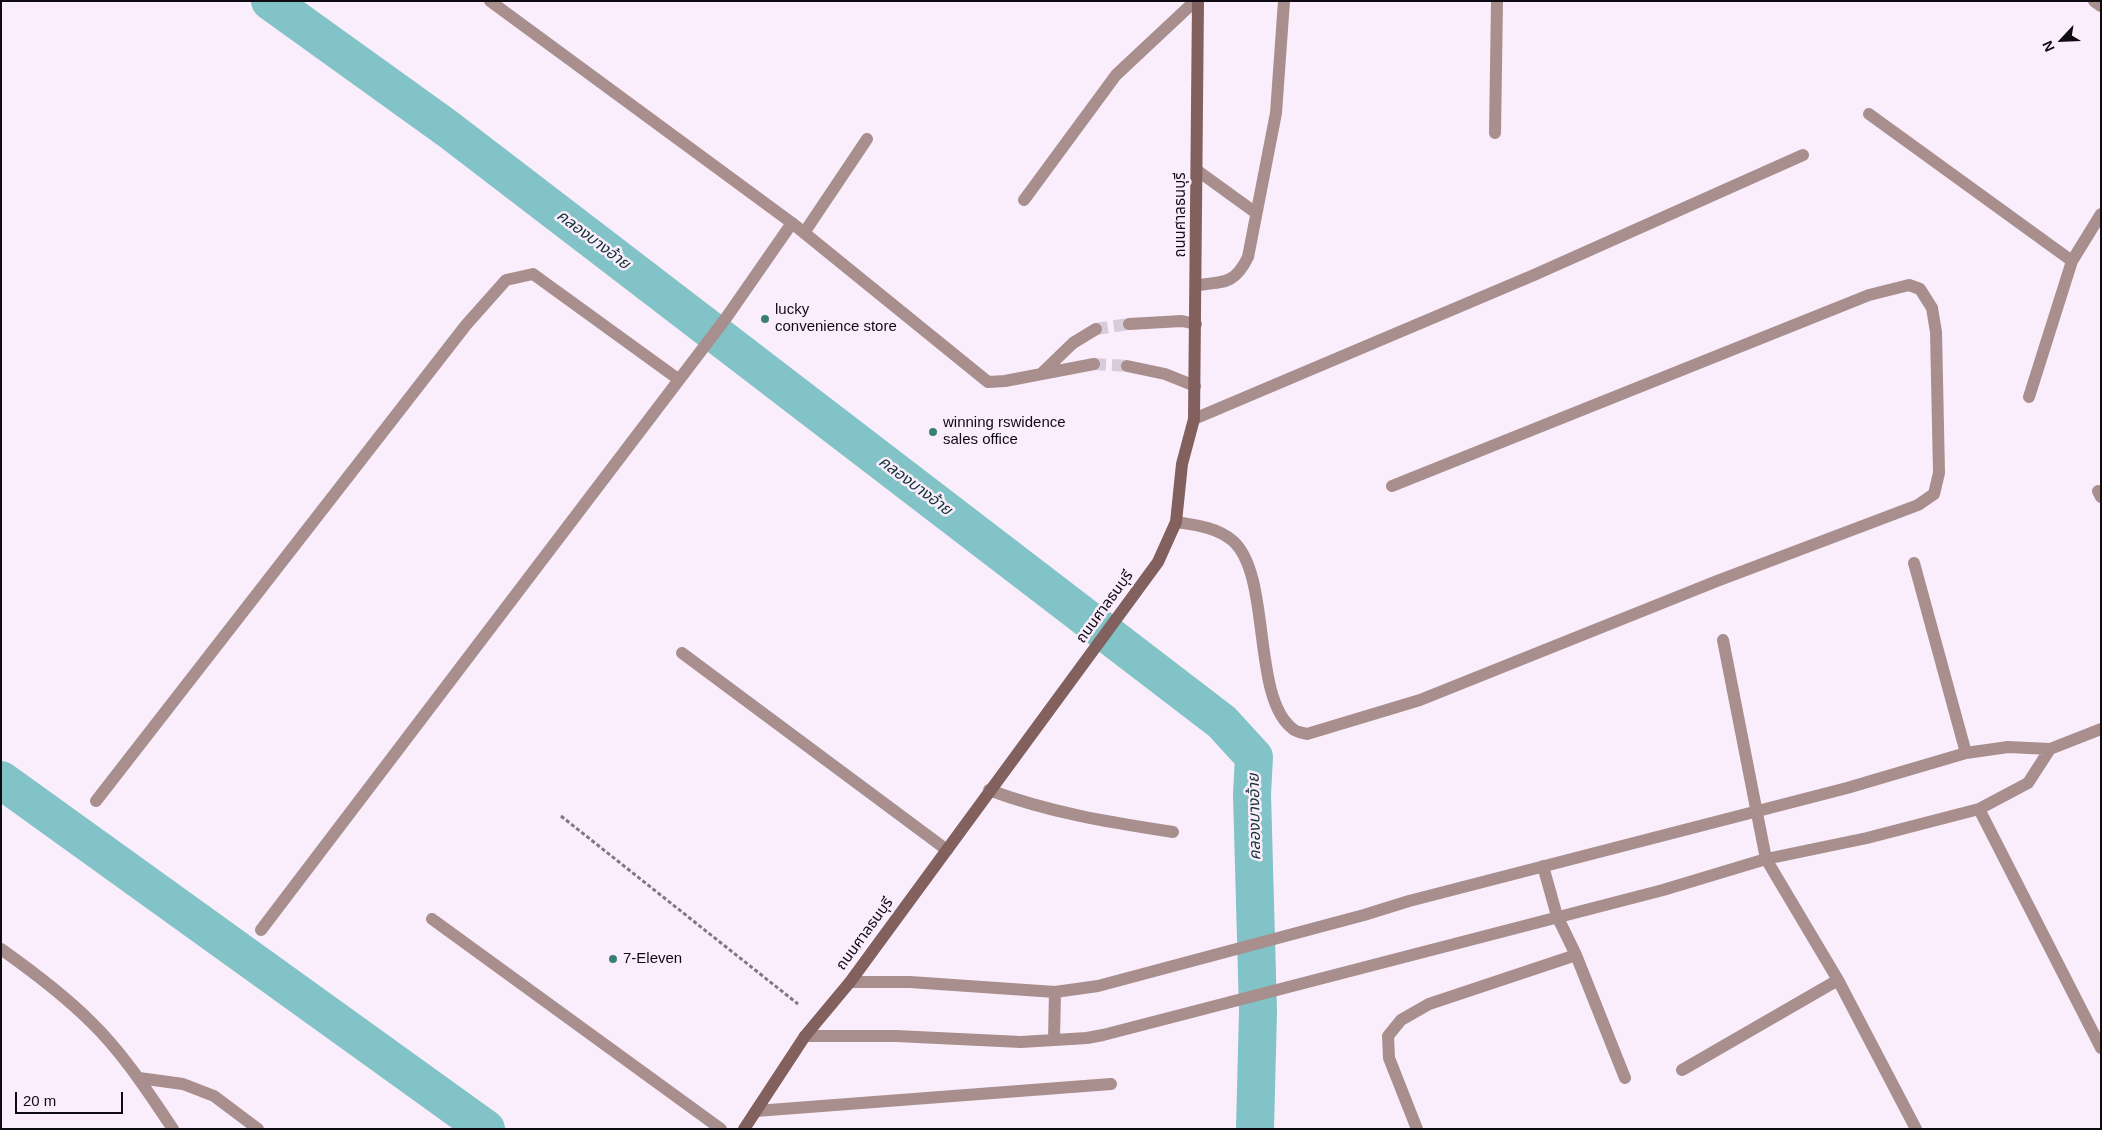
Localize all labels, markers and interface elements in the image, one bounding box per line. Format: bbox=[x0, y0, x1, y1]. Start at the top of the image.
north arrow bbox=[2037, 15, 2087, 65]
text: N bbox=[2039, 38, 2058, 54]
street label: ถนนศาลธนบุรี bbox=[1172, 172, 1190, 258]
water label: คลองบางอ้าย bbox=[553, 206, 633, 274]
place label: lucky convenience store bbox=[775, 301, 897, 336]
marker: lucky convenience store bbox=[759, 313, 771, 325]
place label: winning rswidence sales office bbox=[943, 414, 1066, 449]
marker: winning rswidence sales office bbox=[927, 426, 939, 438]
water label: คลองบางอ้าย bbox=[875, 452, 955, 520]
street label: ถนนศาลธนบุรี bbox=[1073, 567, 1137, 647]
water label: คลองบางอ้าย bbox=[1245, 774, 1265, 860]
street label: ถนนศาลธนบุรี bbox=[833, 894, 897, 974]
place label: 7-Eleven bbox=[623, 950, 682, 968]
marker: 7-Eleven bbox=[607, 953, 619, 965]
scale bar bbox=[18, 1082, 125, 1114]
text: 20 m bbox=[23, 1092, 56, 1109]

